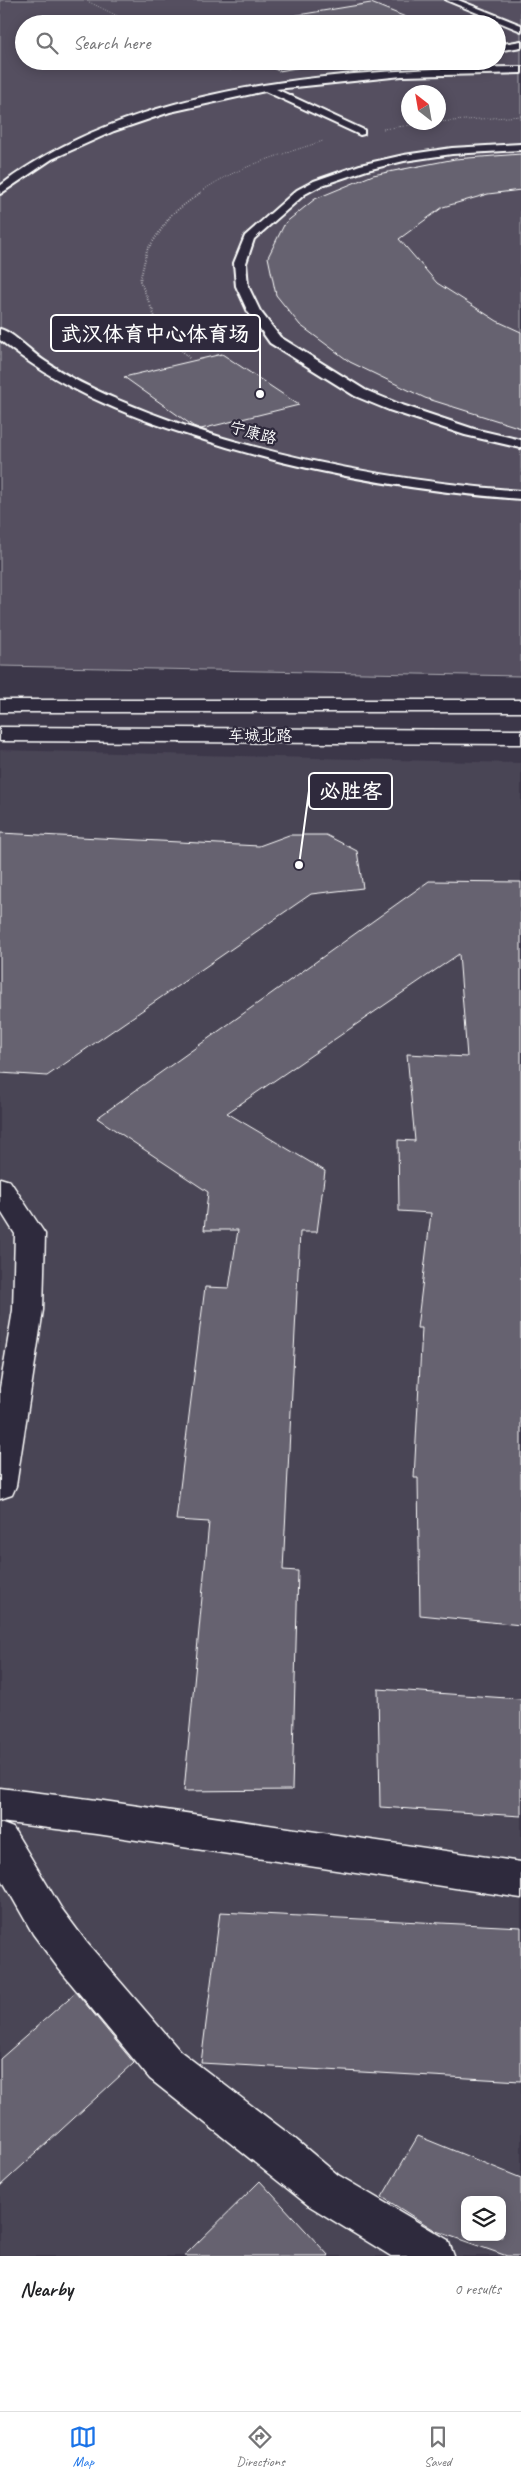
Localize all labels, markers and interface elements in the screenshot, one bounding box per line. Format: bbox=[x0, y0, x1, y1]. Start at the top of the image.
search box bbox=[15, 15, 506, 70]
icon: search bbox=[33, 29, 61, 57]
text: Search here bbox=[73, 31, 150, 55]
north arrow bbox=[401, 85, 446, 130]
callout: 武汉体育中心体育场 bbox=[51, 315, 260, 351]
text: 武汉体育中心体育场 bbox=[61, 321, 250, 347]
street label: 宁康路 bbox=[227, 417, 279, 449]
street label: 车城北路 bbox=[228, 726, 292, 746]
callout: 必胜客 bbox=[309, 773, 392, 809]
text: 必胜客 bbox=[320, 778, 383, 804]
map controls bbox=[461, 2196, 506, 2241]
button: layers bbox=[461, 2196, 506, 2241]
text: Nearby bbox=[20, 2276, 73, 2302]
text: 0 results bbox=[454, 2279, 501, 2299]
tab: Map bbox=[69, 2423, 97, 2470]
tab: Directions bbox=[236, 2423, 285, 2470]
tab: Saved bbox=[424, 2423, 452, 2470]

